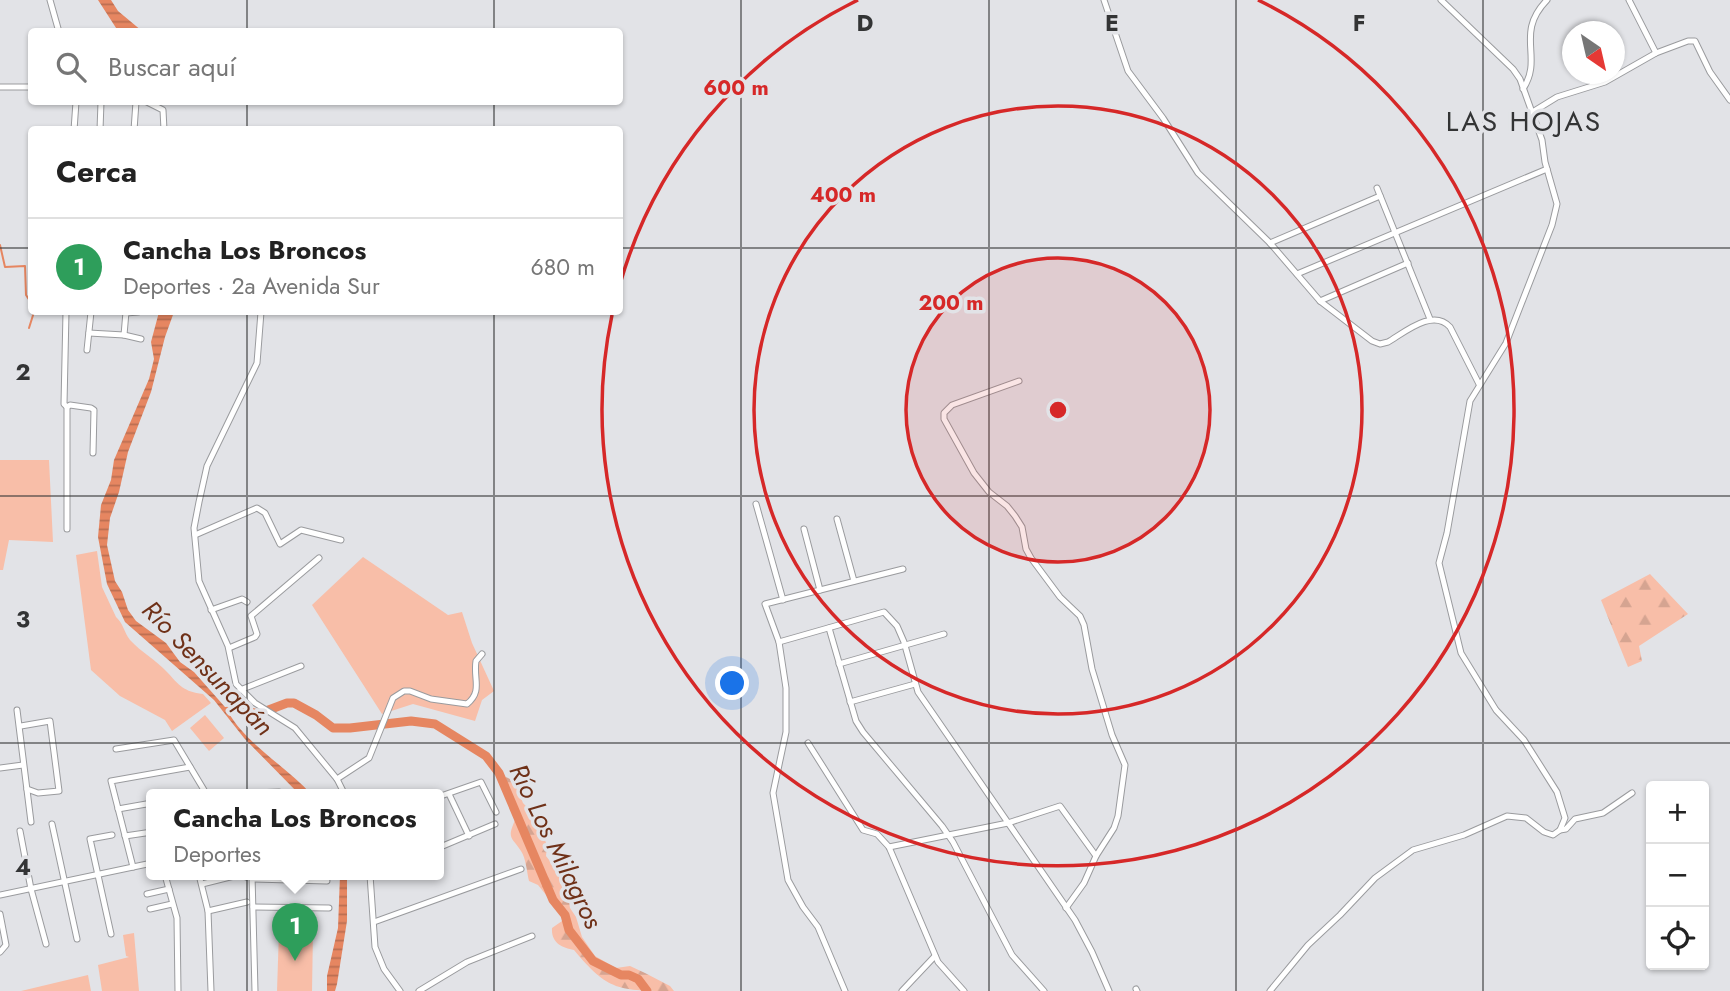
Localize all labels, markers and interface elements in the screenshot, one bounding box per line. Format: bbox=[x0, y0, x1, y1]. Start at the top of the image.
text: D bbox=[857, 6, 874, 40]
text: E bbox=[1105, 6, 1119, 40]
text: F bbox=[1353, 6, 1365, 40]
north arrow bbox=[1562, 21, 1625, 84]
search box bbox=[28, 28, 623, 105]
icon: search bbox=[52, 48, 90, 86]
text: Buscar aquí bbox=[108, 48, 236, 86]
text: 600 m bbox=[703, 73, 769, 103]
district label: LAS HOJAS bbox=[1446, 101, 1602, 142]
text: Cerca bbox=[56, 150, 137, 193]
text: 400 m bbox=[810, 180, 876, 210]
text: Cancha Los Broncos bbox=[123, 231, 366, 269]
text: 1 bbox=[73, 250, 85, 284]
text: 680 m bbox=[531, 250, 595, 284]
text: Deportes · 2a Avenida Sur bbox=[123, 269, 380, 303]
text: 200 m bbox=[918, 288, 984, 318]
text: 2 bbox=[15, 355, 31, 389]
centre of rings bbox=[1046, 398, 1070, 422]
water label: Río Sensunapán bbox=[133, 592, 283, 744]
text: 3 bbox=[16, 602, 30, 636]
your location bbox=[715, 666, 749, 700]
water label: Río Los Milagros bbox=[500, 757, 613, 936]
map controls bbox=[1646, 781, 1709, 970]
button: + bbox=[1646, 781, 1709, 844]
popup bbox=[146, 789, 444, 880]
text: Cancha Los Broncos bbox=[173, 799, 417, 837]
text: Deportes bbox=[173, 837, 261, 871]
button: − bbox=[1646, 844, 1709, 907]
text: 4 bbox=[15, 850, 31, 884]
pin: 1 bbox=[272, 903, 318, 961]
button: locate bbox=[1646, 907, 1709, 970]

